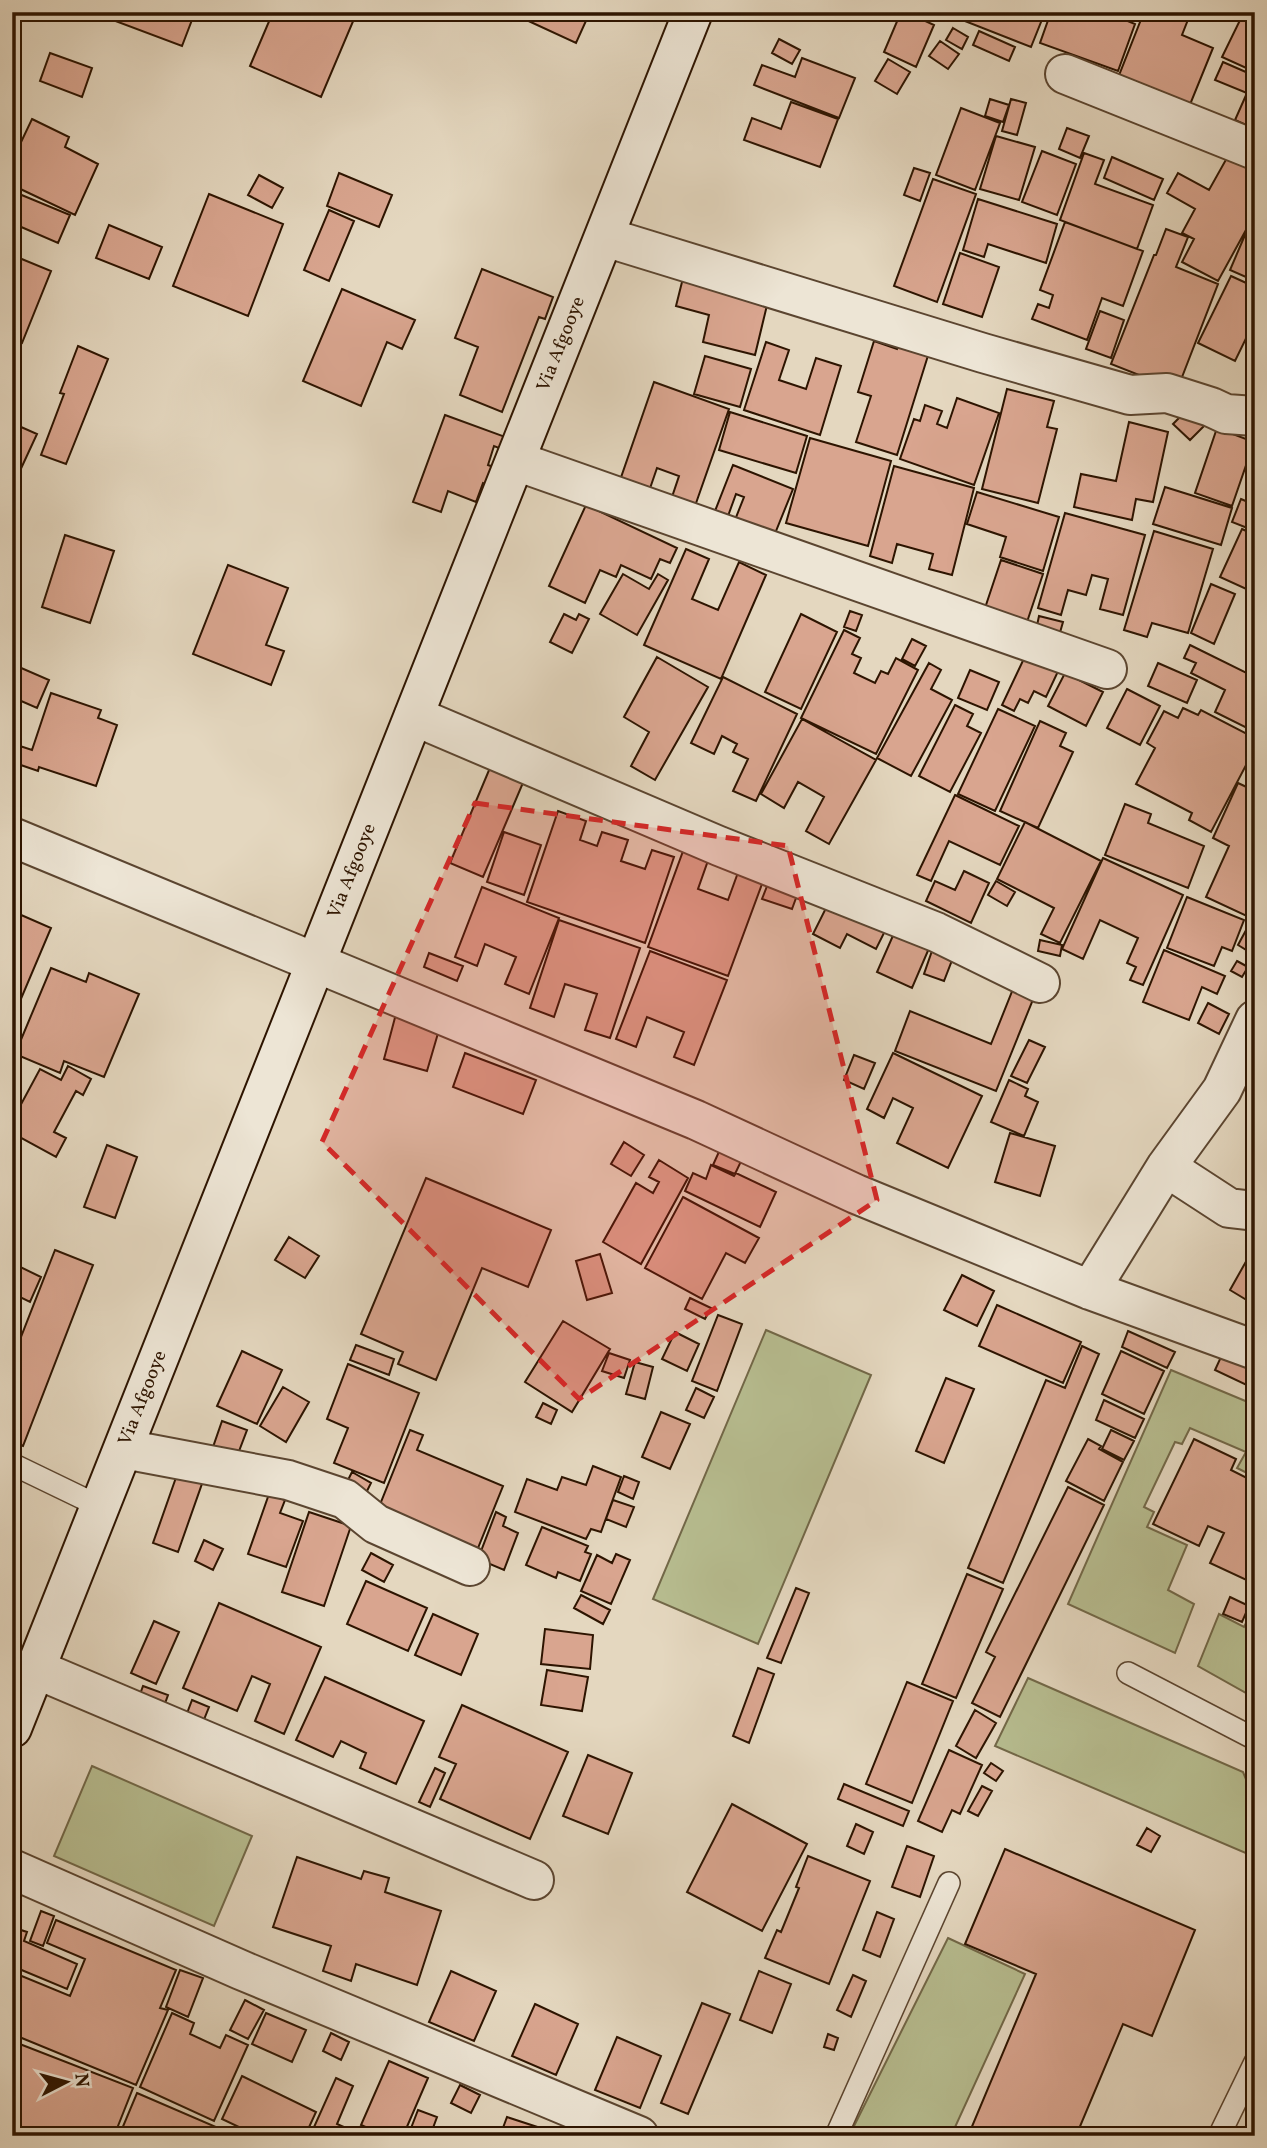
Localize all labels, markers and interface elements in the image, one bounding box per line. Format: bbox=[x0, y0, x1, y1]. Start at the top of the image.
street label: Via Afgooye bbox=[531, 293, 592, 395]
street label: Via Afgooye bbox=[322, 820, 383, 922]
street label: Via Afgooye bbox=[112, 1347, 174, 1449]
north arrow bbox=[32, 2046, 102, 2116]
text: N bbox=[67, 2072, 95, 2089]

